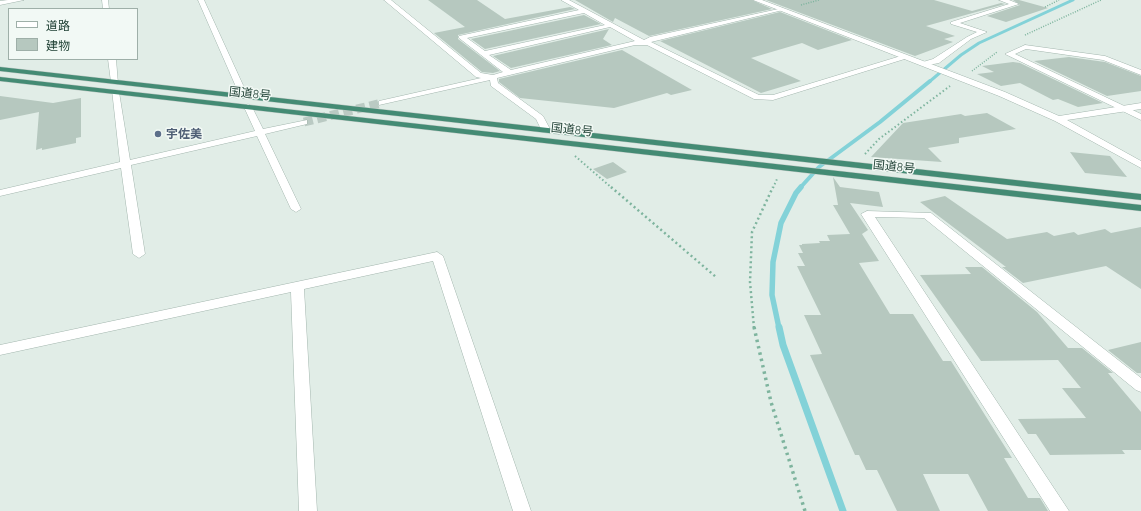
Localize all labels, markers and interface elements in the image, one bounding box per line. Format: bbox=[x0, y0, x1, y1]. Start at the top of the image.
legend bbox=[8, 8, 138, 60]
text: 道路 bbox=[46, 18, 70, 33]
text: 建物 bbox=[46, 38, 70, 53]
street label: 国道8号 bbox=[228, 85, 272, 103]
street label: 国道8号 bbox=[550, 121, 594, 139]
place label: 宇佐美 bbox=[166, 127, 202, 141]
marker: 宇佐美 bbox=[153, 129, 163, 139]
street label: 国道8号 bbox=[872, 158, 916, 176]

